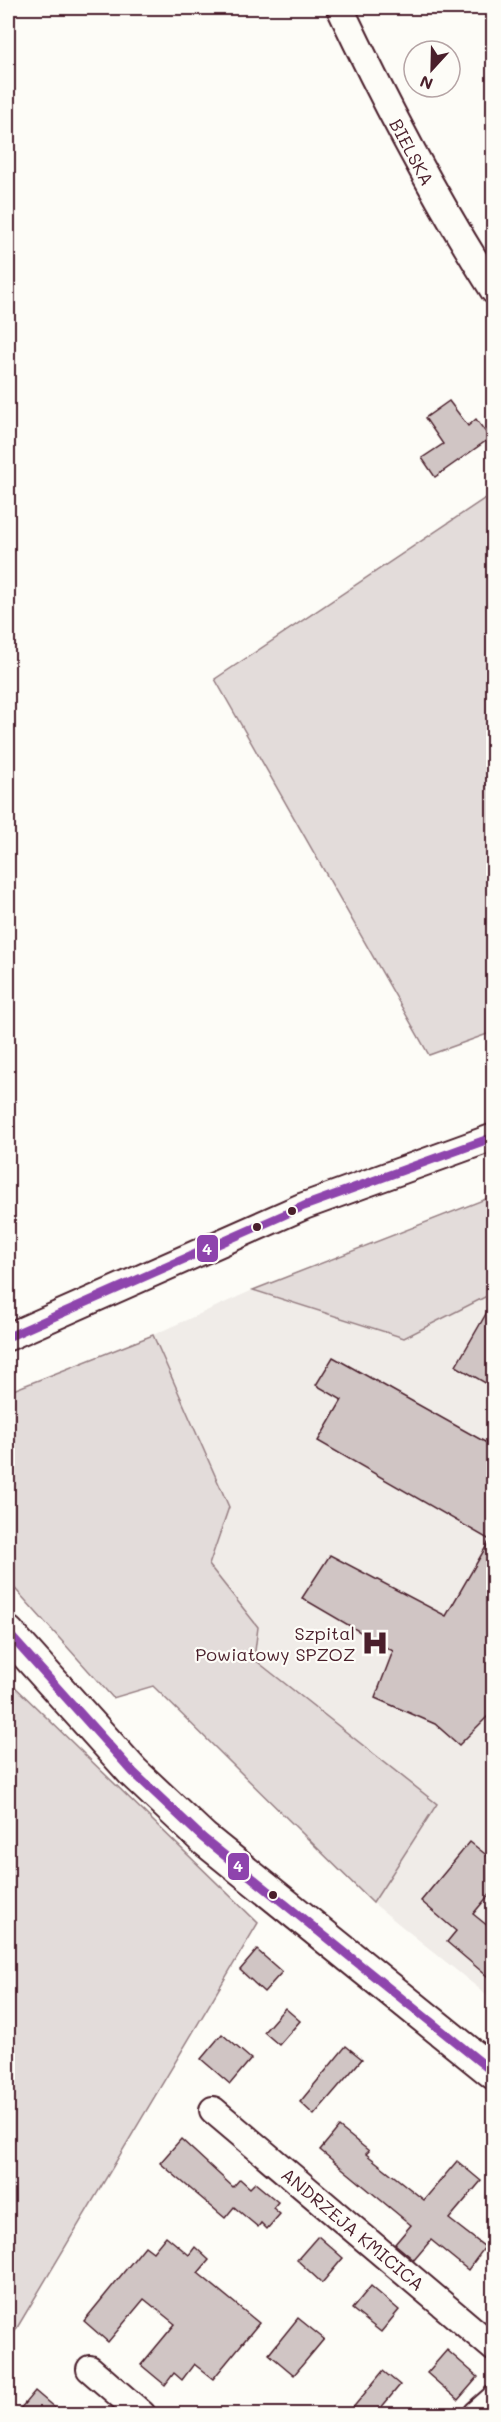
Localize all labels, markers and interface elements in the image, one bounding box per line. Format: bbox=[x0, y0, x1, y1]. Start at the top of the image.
north arrow bbox=[402, 39, 462, 99]
text: N bbox=[417, 71, 436, 95]
street label: BIELSKA bbox=[384, 114, 440, 190]
unlabelled marker bbox=[286, 1205, 298, 1217]
unlabelled marker bbox=[251, 1221, 263, 1233]
line badge: 4 bbox=[196, 1234, 219, 1263]
text: 4 bbox=[202, 1238, 212, 1259]
place label: Szpital Powiatowy SPZOZ bbox=[195, 1621, 355, 1666]
hospital icon: Szpital Powiatowy SPZOZ bbox=[360, 1628, 390, 1658]
line badge: 4 bbox=[227, 1852, 250, 1881]
text: 4 bbox=[233, 1855, 243, 1876]
unlabelled marker bbox=[267, 1889, 279, 1901]
street label: ANDRZEJA KMICICA bbox=[277, 2162, 429, 2296]

